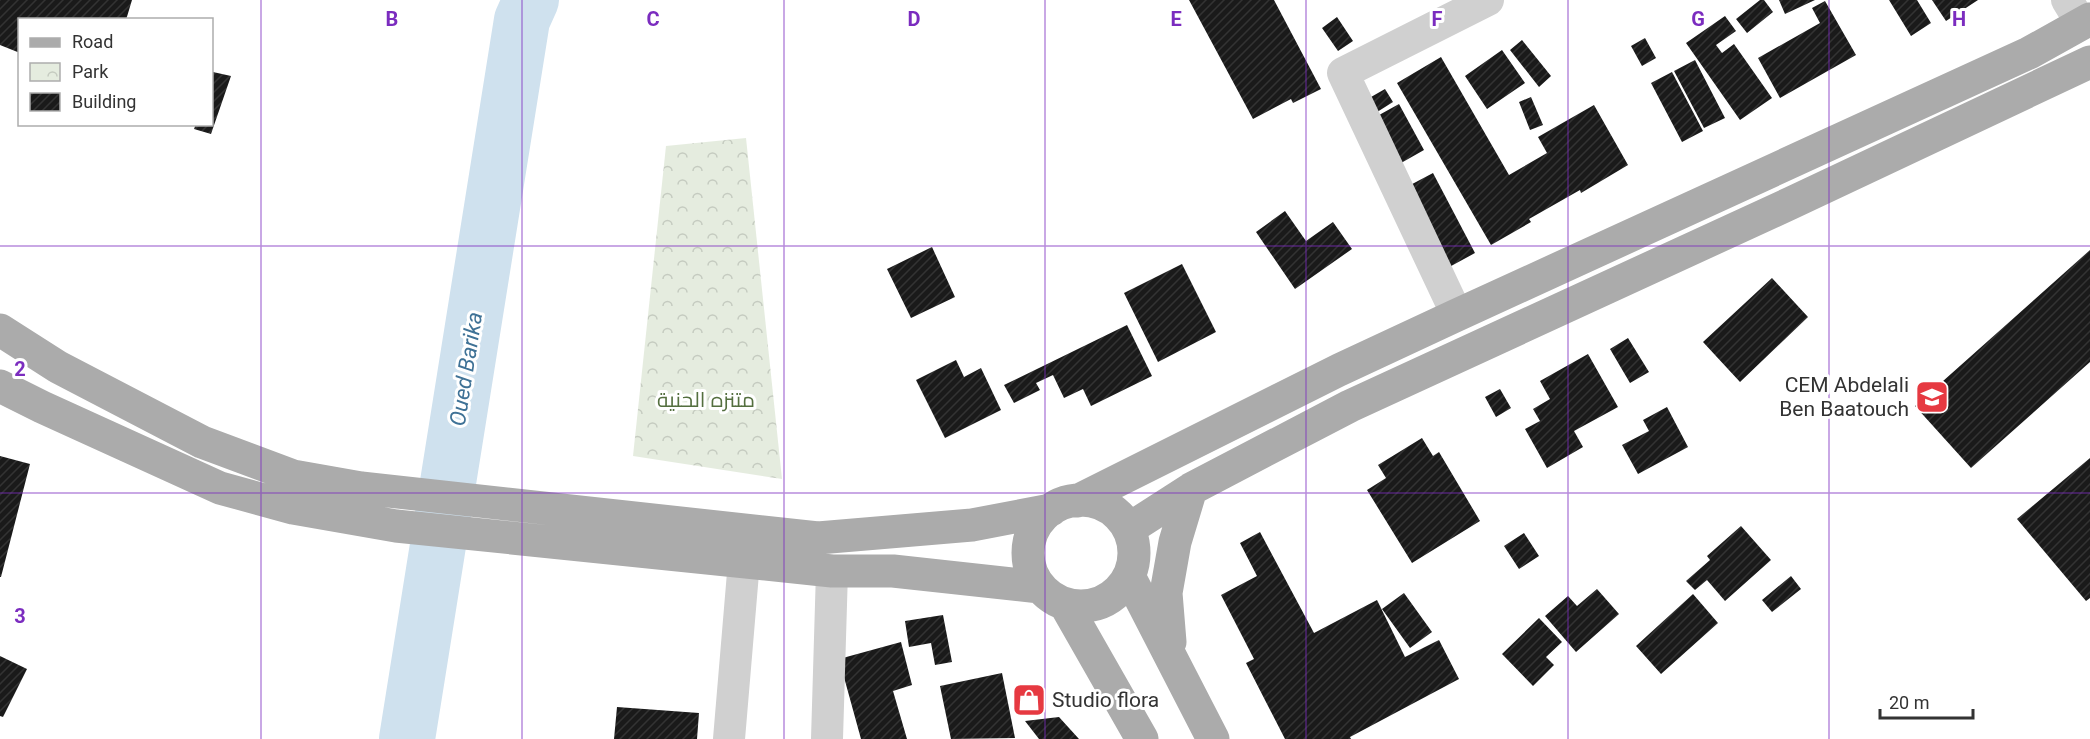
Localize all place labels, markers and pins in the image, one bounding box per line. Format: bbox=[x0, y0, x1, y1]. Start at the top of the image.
place label: CEM Abdelali Ben Baatouch bbox=[1779, 373, 1909, 421]
school or university icon: CEM Abdelali Ben Baatouch bbox=[1914, 379, 1950, 415]
shop icon: Studio flora bbox=[1011, 682, 1047, 718]
place label: Studio flora bbox=[1052, 688, 1159, 712]

